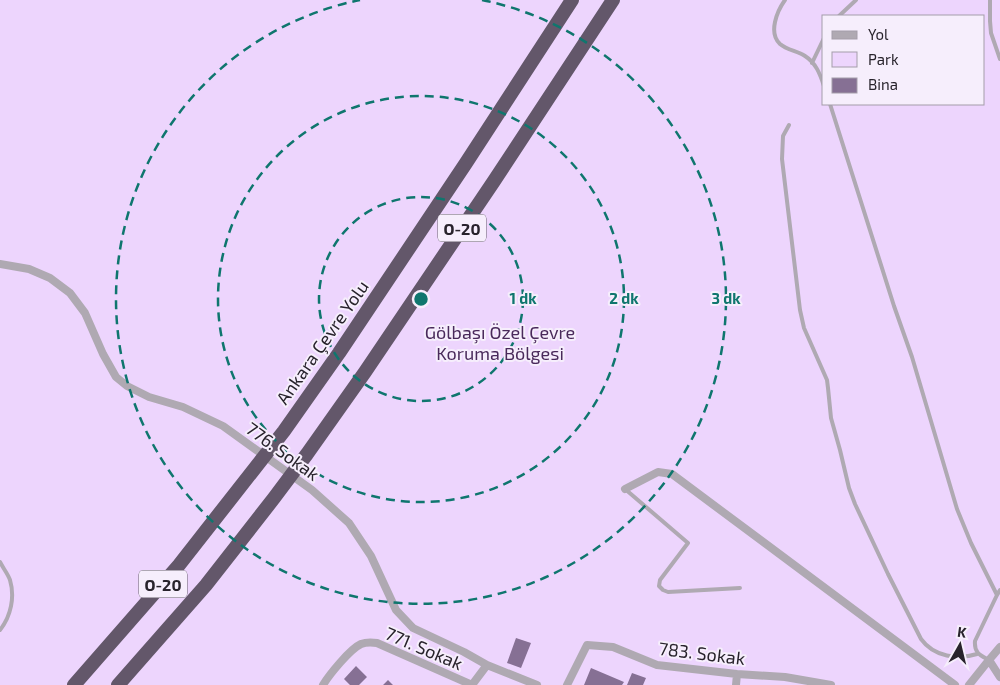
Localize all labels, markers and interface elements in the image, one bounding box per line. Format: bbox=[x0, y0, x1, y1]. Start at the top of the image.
legend bbox=[822, 15, 985, 105]
text: Yol bbox=[868, 25, 889, 43]
text: Park bbox=[868, 50, 899, 68]
text: Bina bbox=[868, 75, 898, 93]
road number: O-20 bbox=[438, 214, 486, 242]
street label: Ankara Çevre Yolu bbox=[271, 276, 374, 409]
text: 1 dk bbox=[509, 289, 537, 307]
text: 2 dk bbox=[609, 289, 639, 307]
text: 3 dk bbox=[711, 289, 741, 307]
centre of rings bbox=[412, 290, 430, 308]
park label: Gölbaşı Özel Çevre Koruma Bölgesi bbox=[425, 321, 575, 364]
street label: 776. Sokak bbox=[242, 417, 324, 485]
road number: O-20 bbox=[139, 570, 187, 598]
north arrow bbox=[935, 620, 985, 670]
street label: 771. Sokak bbox=[382, 622, 466, 674]
text: K bbox=[956, 623, 968, 641]
street label: 783. Sokak bbox=[658, 637, 746, 669]

